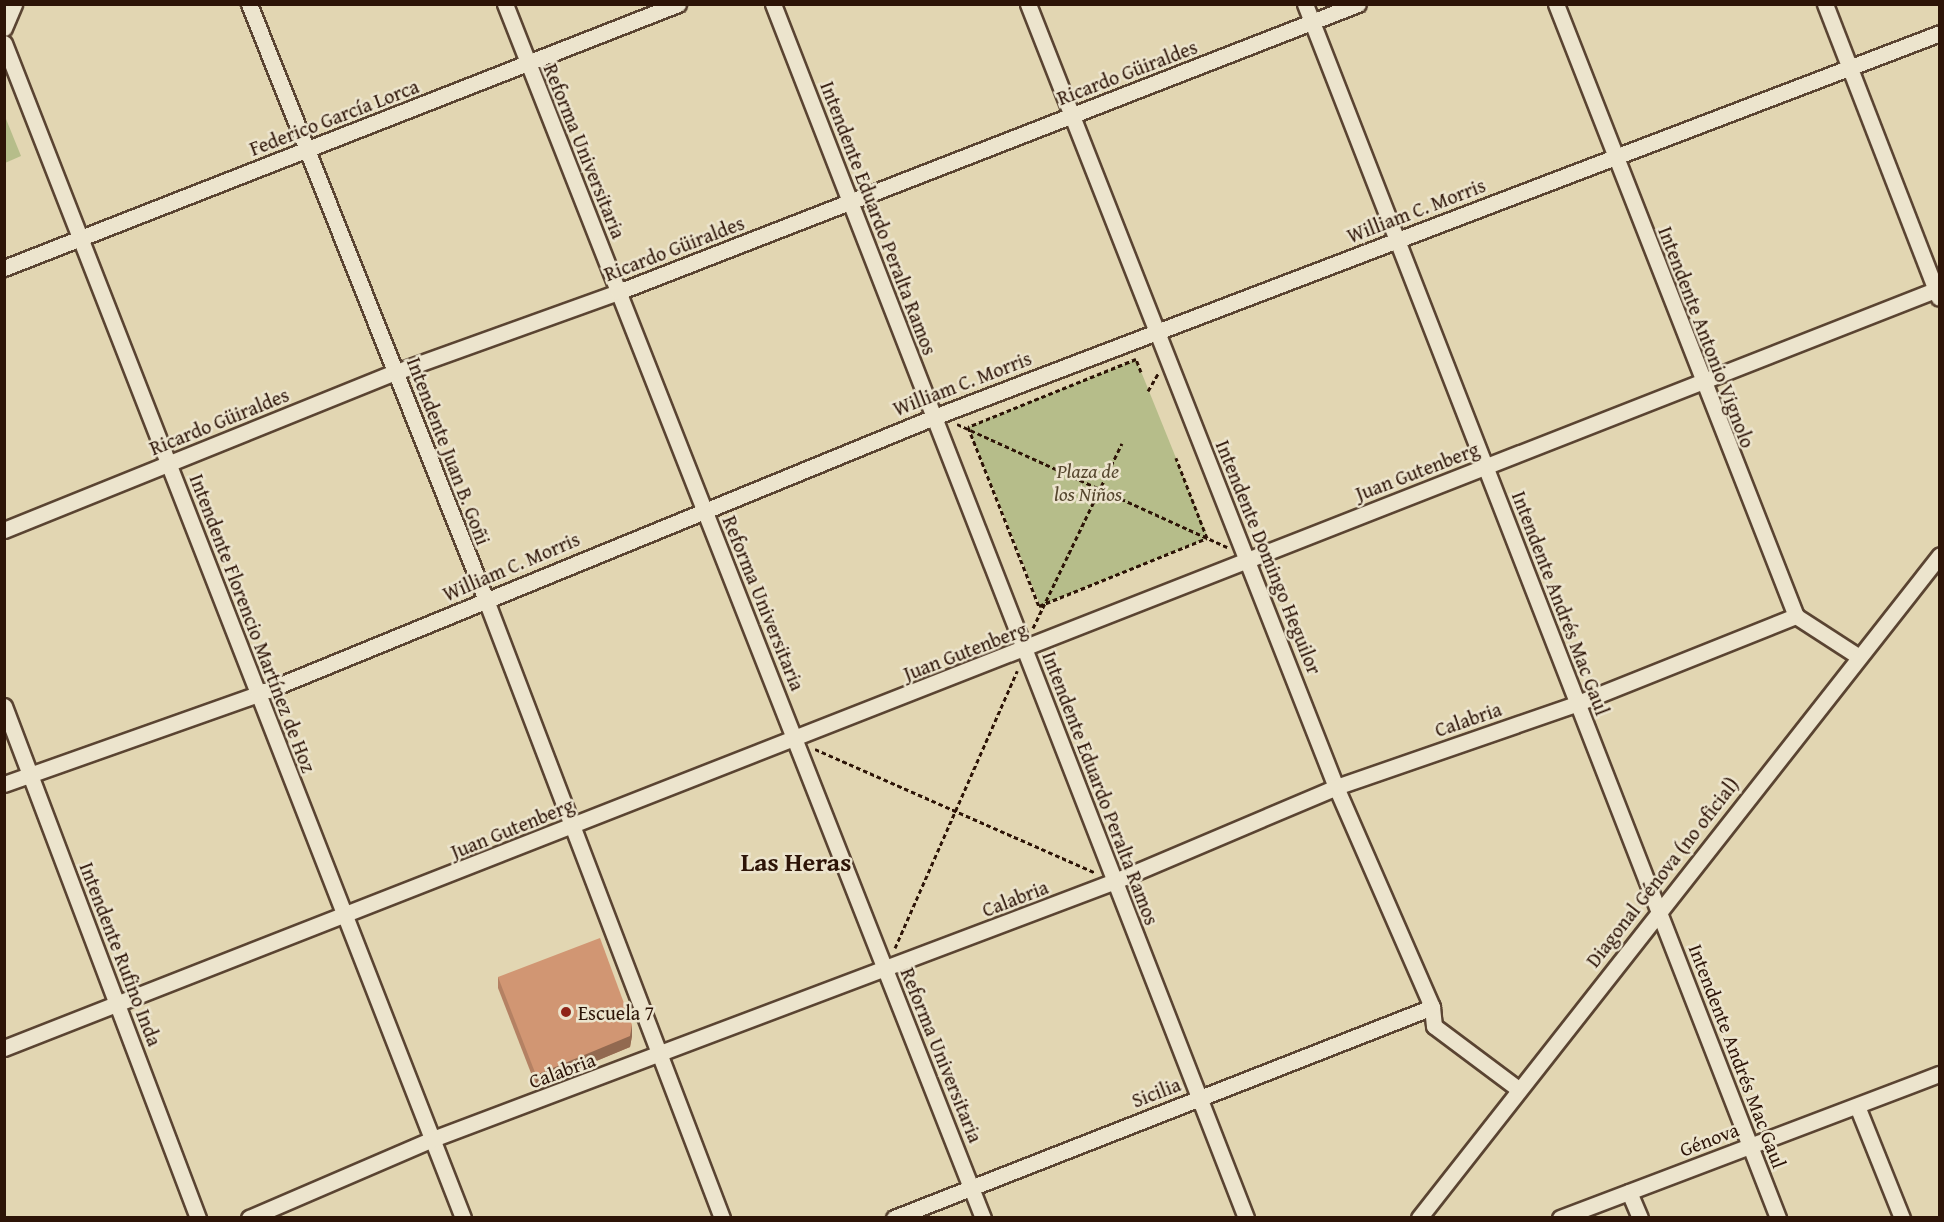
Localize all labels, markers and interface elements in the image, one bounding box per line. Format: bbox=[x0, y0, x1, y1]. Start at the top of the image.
street label: Ricardo Güiraldes bbox=[1054, 34, 1200, 110]
street label: Reforma Universitaria bbox=[539, 60, 631, 242]
street label: Federico García Lorca bbox=[246, 74, 422, 160]
street label: Intendente Eduardo Peralta Ramos bbox=[816, 78, 942, 358]
street label: William C. Morris bbox=[1343, 173, 1489, 247]
street label: Ricardo Güiraldes bbox=[601, 210, 747, 286]
street label: Intendente Antonio Vignolo bbox=[1654, 223, 1760, 451]
street label: William C. Morris bbox=[889, 346, 1035, 420]
street label: Intendente Juan B. Goñi bbox=[402, 354, 496, 548]
street label: Ricardo Güiraldes bbox=[146, 382, 292, 460]
street label: Intendente Domingo Heguilor bbox=[1211, 436, 1327, 678]
street label: Juan Gutenberg bbox=[1352, 436, 1482, 506]
park label: Plaza de los Niños bbox=[1054, 459, 1122, 506]
street label: Intendente Florencio Martínez de Hoz bbox=[185, 470, 321, 776]
street label: Intendente Andrés Mac Gaul bbox=[1507, 488, 1615, 718]
street label: Reforma Universitaria bbox=[718, 512, 810, 694]
street label: William C. Morris bbox=[439, 526, 583, 606]
street label: Juan Gutenberg bbox=[900, 616, 1030, 686]
street label: Intendente Eduardo Peralta Ramos bbox=[1038, 648, 1164, 928]
street label: Calabria bbox=[1431, 696, 1505, 742]
street label: Diagonal Génova (no oficial) bbox=[1580, 772, 1744, 972]
street label: Juan Gutenberg bbox=[447, 792, 577, 864]
district label: Las Heras bbox=[741, 846, 851, 878]
street label: Intendente Rufino Inda bbox=[75, 859, 167, 1049]
street label: Calabria bbox=[978, 874, 1052, 922]
street label: Intendente Andrés Mac Gaul bbox=[1684, 941, 1792, 1171]
street label: Reforma Universitaria bbox=[896, 964, 988, 1146]
place label: Escuela 7 bbox=[578, 1000, 654, 1024]
marker: Escuela 7 bbox=[559, 1005, 573, 1019]
street label: Calabria bbox=[525, 1047, 599, 1093]
street label: Sicilia bbox=[1128, 1072, 1184, 1112]
street label: Génova bbox=[1676, 1117, 1742, 1161]

